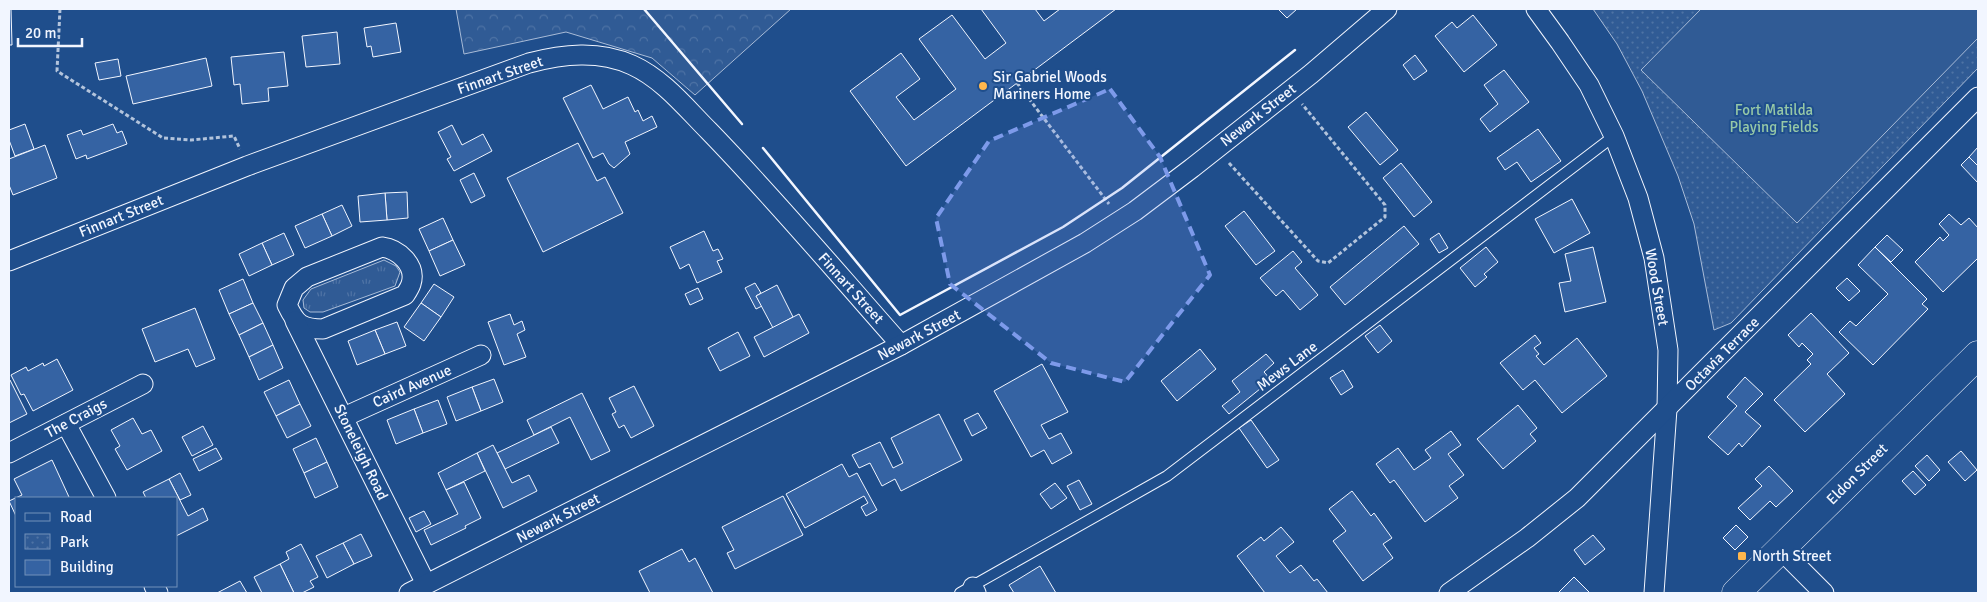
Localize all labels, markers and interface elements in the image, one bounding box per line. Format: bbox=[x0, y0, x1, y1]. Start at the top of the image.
scale bar bbox=[18, 15, 81, 47]
text: 20 m bbox=[25, 24, 56, 42]
street label: Finnart Street bbox=[455, 52, 545, 98]
place label: Sir Gabriel Woods Mariners Home bbox=[993, 68, 1107, 103]
marker: Sir Gabriel Woods Mariners Home bbox=[977, 80, 989, 92]
street label: Newark Street bbox=[1217, 80, 1299, 150]
park label: Fort Matilda Playing Fields bbox=[1729, 101, 1819, 136]
street label: Finnart Street bbox=[76, 191, 166, 241]
street label: Wood Street bbox=[1641, 247, 1673, 327]
street label: Finnart Street bbox=[814, 249, 888, 327]
street label: Newark Street bbox=[874, 306, 964, 364]
street label: Octavia Terrace bbox=[1681, 313, 1763, 395]
street label: Mews Lane bbox=[1253, 337, 1321, 395]
street label: Caird Avenue bbox=[370, 361, 454, 411]
street label: The Craigs bbox=[42, 394, 110, 442]
street label: Stoneleigh Road bbox=[330, 401, 392, 503]
street label: Eldon Street bbox=[1823, 440, 1891, 508]
street label: Newark Street bbox=[513, 489, 603, 547]
legend bbox=[15, 497, 178, 587]
text: Road bbox=[60, 508, 92, 526]
text: Park bbox=[60, 533, 89, 551]
place label: North Street bbox=[1752, 547, 1832, 565]
marker: North Street bbox=[1736, 550, 1748, 562]
text: Building bbox=[60, 558, 114, 576]

